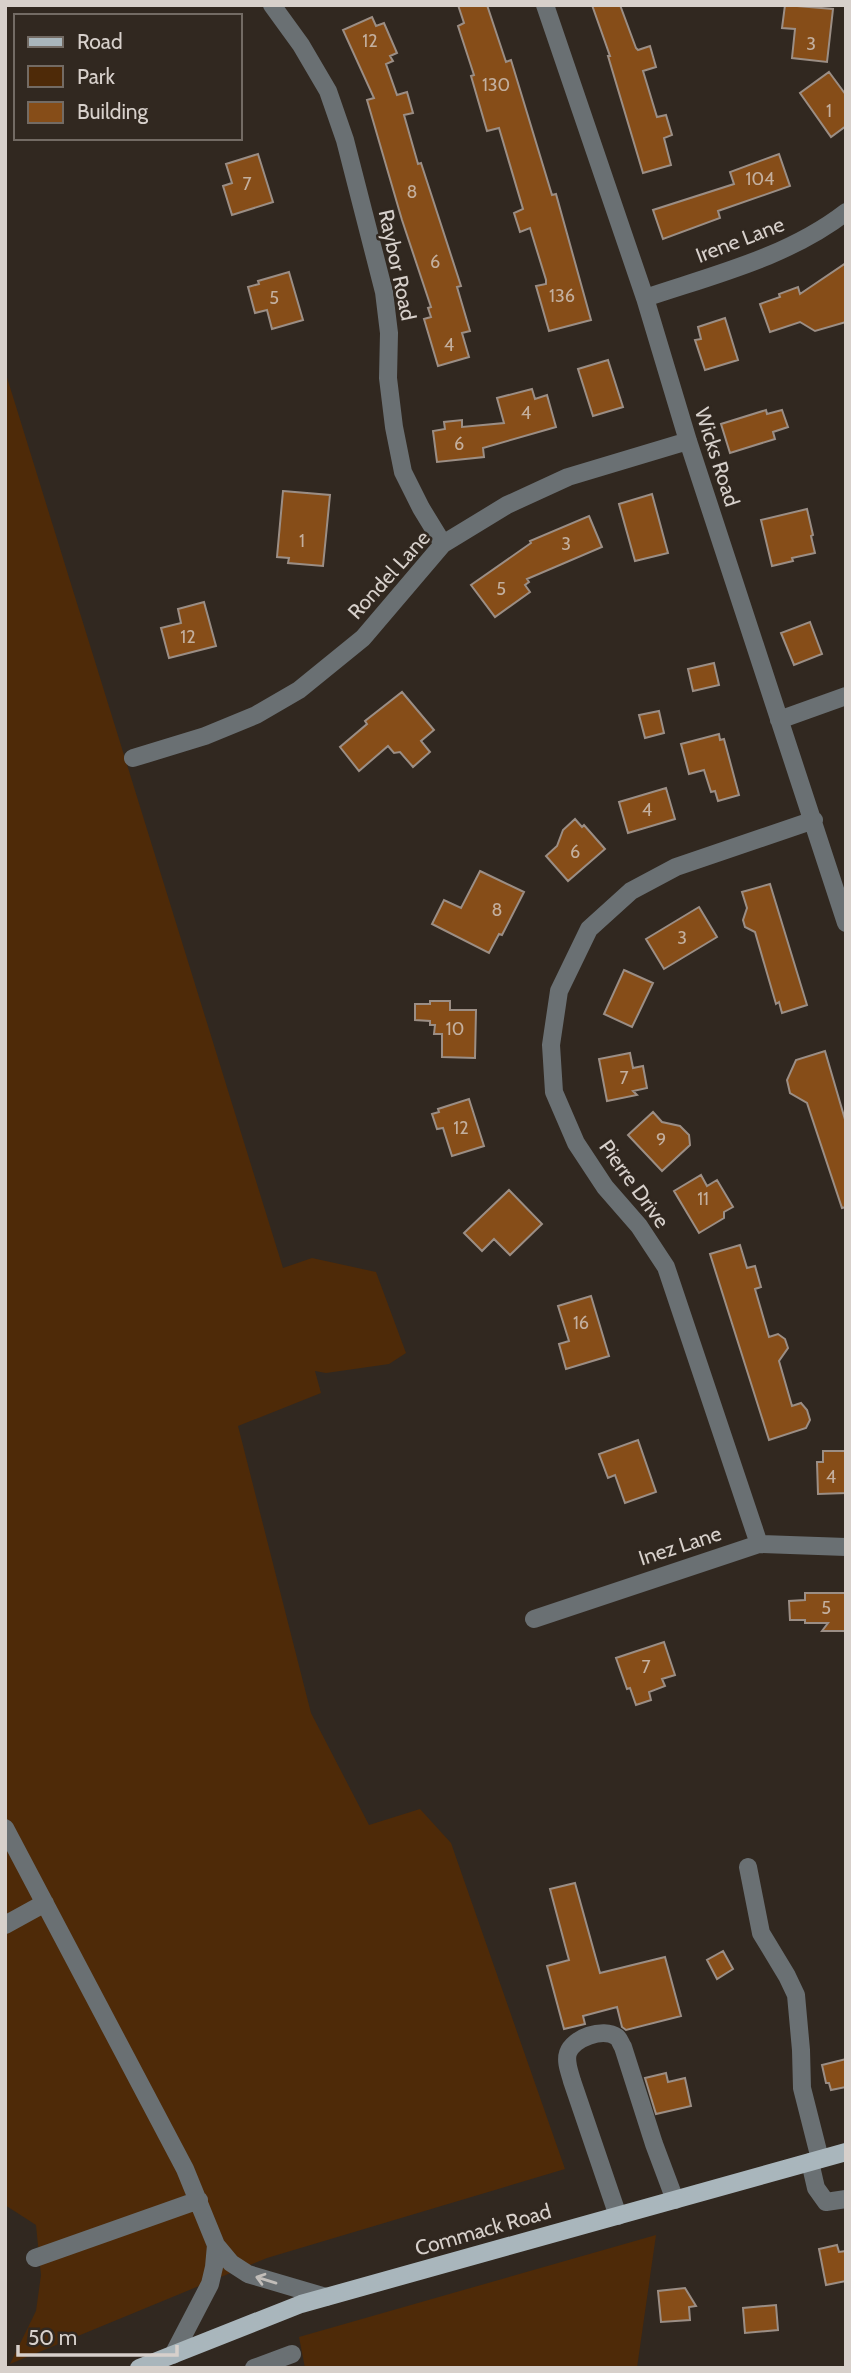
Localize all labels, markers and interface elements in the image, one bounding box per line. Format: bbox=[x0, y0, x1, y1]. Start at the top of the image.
legend bbox=[14, 14, 242, 140]
text: Road bbox=[77, 29, 123, 54]
house number: 12 bbox=[362, 30, 378, 52]
house number: 3 bbox=[806, 33, 816, 55]
text: Park bbox=[77, 64, 115, 89]
house number: 130 bbox=[482, 74, 510, 96]
text: Building bbox=[77, 99, 149, 124]
house number: 1 bbox=[826, 100, 832, 122]
house number: 104 bbox=[746, 168, 774, 190]
house number: 7 bbox=[242, 173, 252, 195]
house number: 8 bbox=[407, 181, 417, 203]
street label: Raybor Road bbox=[374, 207, 421, 323]
street label: Irene Lane bbox=[692, 211, 788, 268]
house number: 6 bbox=[430, 251, 440, 273]
house number: 136 bbox=[549, 285, 575, 307]
house number: 5 bbox=[269, 287, 279, 309]
house number: 4 bbox=[444, 334, 454, 356]
house number: 4 bbox=[521, 402, 531, 424]
street label: Wicks Road bbox=[690, 404, 745, 509]
house number: 6 bbox=[454, 433, 464, 455]
street label: Rondel Lane bbox=[342, 525, 435, 624]
house number: 1 bbox=[299, 530, 305, 552]
house number: 3 bbox=[561, 533, 571, 555]
house number: 5 bbox=[496, 578, 506, 600]
house number: 12 bbox=[180, 626, 196, 648]
house number: 4 bbox=[642, 799, 652, 821]
house number: 6 bbox=[570, 841, 580, 863]
house number: 8 bbox=[492, 899, 502, 921]
house number: 3 bbox=[677, 927, 687, 949]
house number: 10 bbox=[446, 1018, 464, 1040]
house number: 7 bbox=[619, 1067, 629, 1089]
house number: 12 bbox=[453, 1117, 469, 1139]
house number: 9 bbox=[656, 1129, 666, 1151]
street label: Pierre Drive bbox=[594, 1135, 675, 1233]
house number: 11 bbox=[697, 1188, 709, 1210]
house number: 16 bbox=[573, 1312, 589, 1334]
house number: 4 bbox=[826, 1466, 836, 1488]
street label: Inez Lane bbox=[635, 1520, 725, 1571]
house number: 5 bbox=[821, 1597, 831, 1619]
house number: 7 bbox=[641, 1656, 651, 1678]
street label: Commack Road bbox=[412, 2198, 554, 2261]
one-way arrow bbox=[255, 2273, 277, 2286]
scale bar bbox=[18, 2314, 177, 2358]
text: 50 m bbox=[28, 2325, 77, 2350]

